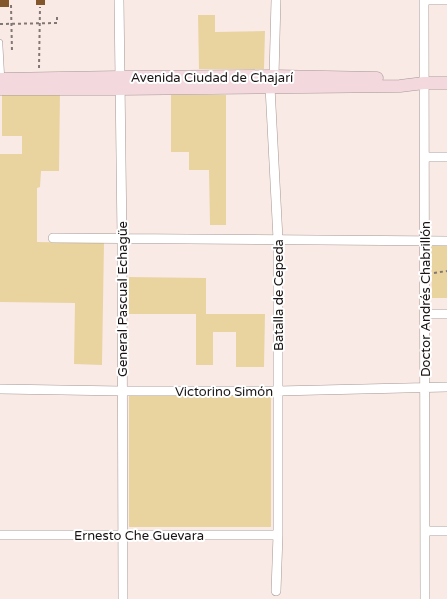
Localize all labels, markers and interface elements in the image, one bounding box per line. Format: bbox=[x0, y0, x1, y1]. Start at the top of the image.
street label: Avenida Ciudad de Chajarí bbox=[131, 70, 293, 86]
street label: General Pascual Echagüe bbox=[115, 221, 131, 377]
street label: Doctor Andrés Chabrillón bbox=[418, 221, 434, 377]
street label: Batalla de Cepeda bbox=[271, 239, 287, 351]
street label: Victorino Simón bbox=[175, 384, 273, 400]
street label: Ernesto Che Guevara bbox=[74, 528, 204, 544]

